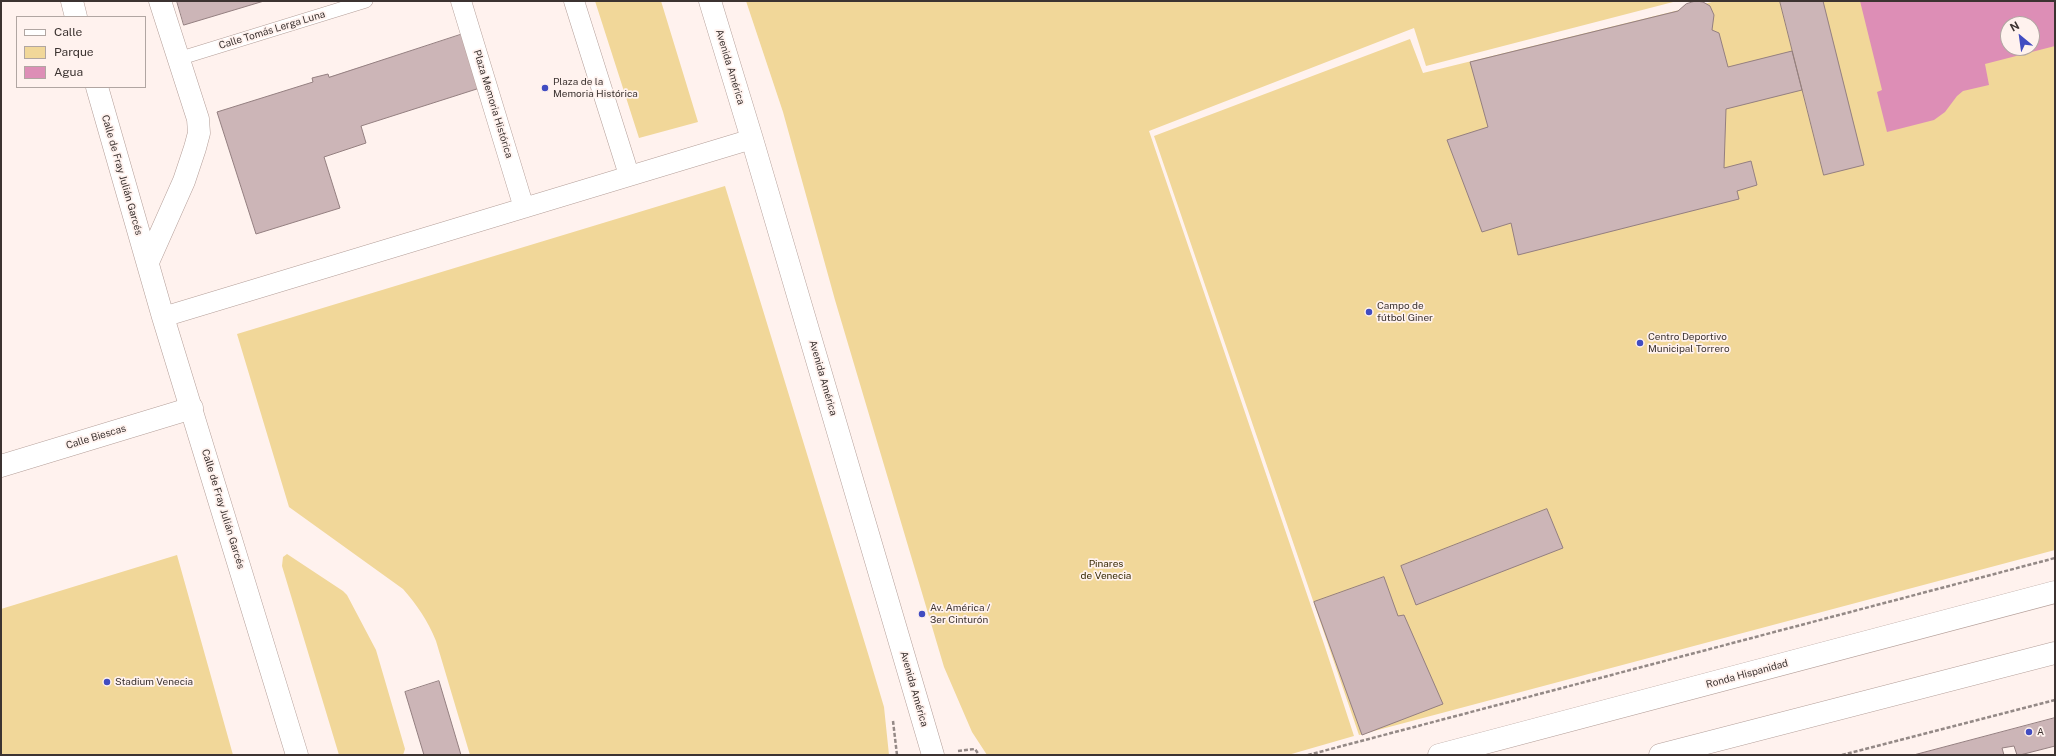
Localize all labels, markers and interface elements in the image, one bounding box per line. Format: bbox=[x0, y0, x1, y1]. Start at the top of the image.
street label: Calle Tomás Lerga Luna bbox=[217, 8, 327, 52]
legend bbox=[16, 16, 146, 88]
north arrow bbox=[2000, 16, 2040, 56]
text: N bbox=[2008, 19, 2021, 34]
text: Calle bbox=[54, 25, 82, 39]
street label: Avenida América bbox=[713, 28, 747, 106]
text: Parque bbox=[54, 45, 94, 59]
street label: Plaza Memoria Histórica bbox=[471, 48, 515, 160]
text: Agua bbox=[54, 65, 83, 79]
place label: Plaza de la Memoria Histórica bbox=[553, 76, 638, 100]
marker: Plaza de la Memoria Histórica bbox=[540, 83, 550, 93]
street label: Calle de Fray Julián Garcés bbox=[99, 113, 145, 237]
place label: Campo de fútbol Giner bbox=[1377, 300, 1433, 324]
marker: Campo de fútbol Giner bbox=[1364, 307, 1374, 317]
place label: Centro Deportivo Municipal Torrero bbox=[1648, 331, 1730, 354]
marker: Centro Deportivo Municipal Torrero bbox=[1635, 338, 1645, 348]
street label: Avenida América bbox=[806, 339, 840, 417]
street label: Calle Biescas bbox=[65, 422, 127, 452]
street label: Calle de Fray Julián Garcés bbox=[199, 448, 247, 570]
park label: Pinares de Venecia bbox=[1081, 558, 1131, 582]
place label: Av. América / 3er Cinturón bbox=[930, 602, 990, 626]
marker: Av. América / 3er Cinturón bbox=[917, 609, 927, 619]
street label: Avenida América bbox=[897, 650, 931, 728]
street label: Ronda Hispanidad bbox=[1705, 657, 1789, 691]
place label: Stadium Venecia bbox=[115, 676, 193, 688]
marker: Stadium Venecia bbox=[102, 677, 112, 687]
place label: A bbox=[2037, 726, 2044, 738]
marker: A bbox=[2024, 727, 2034, 737]

